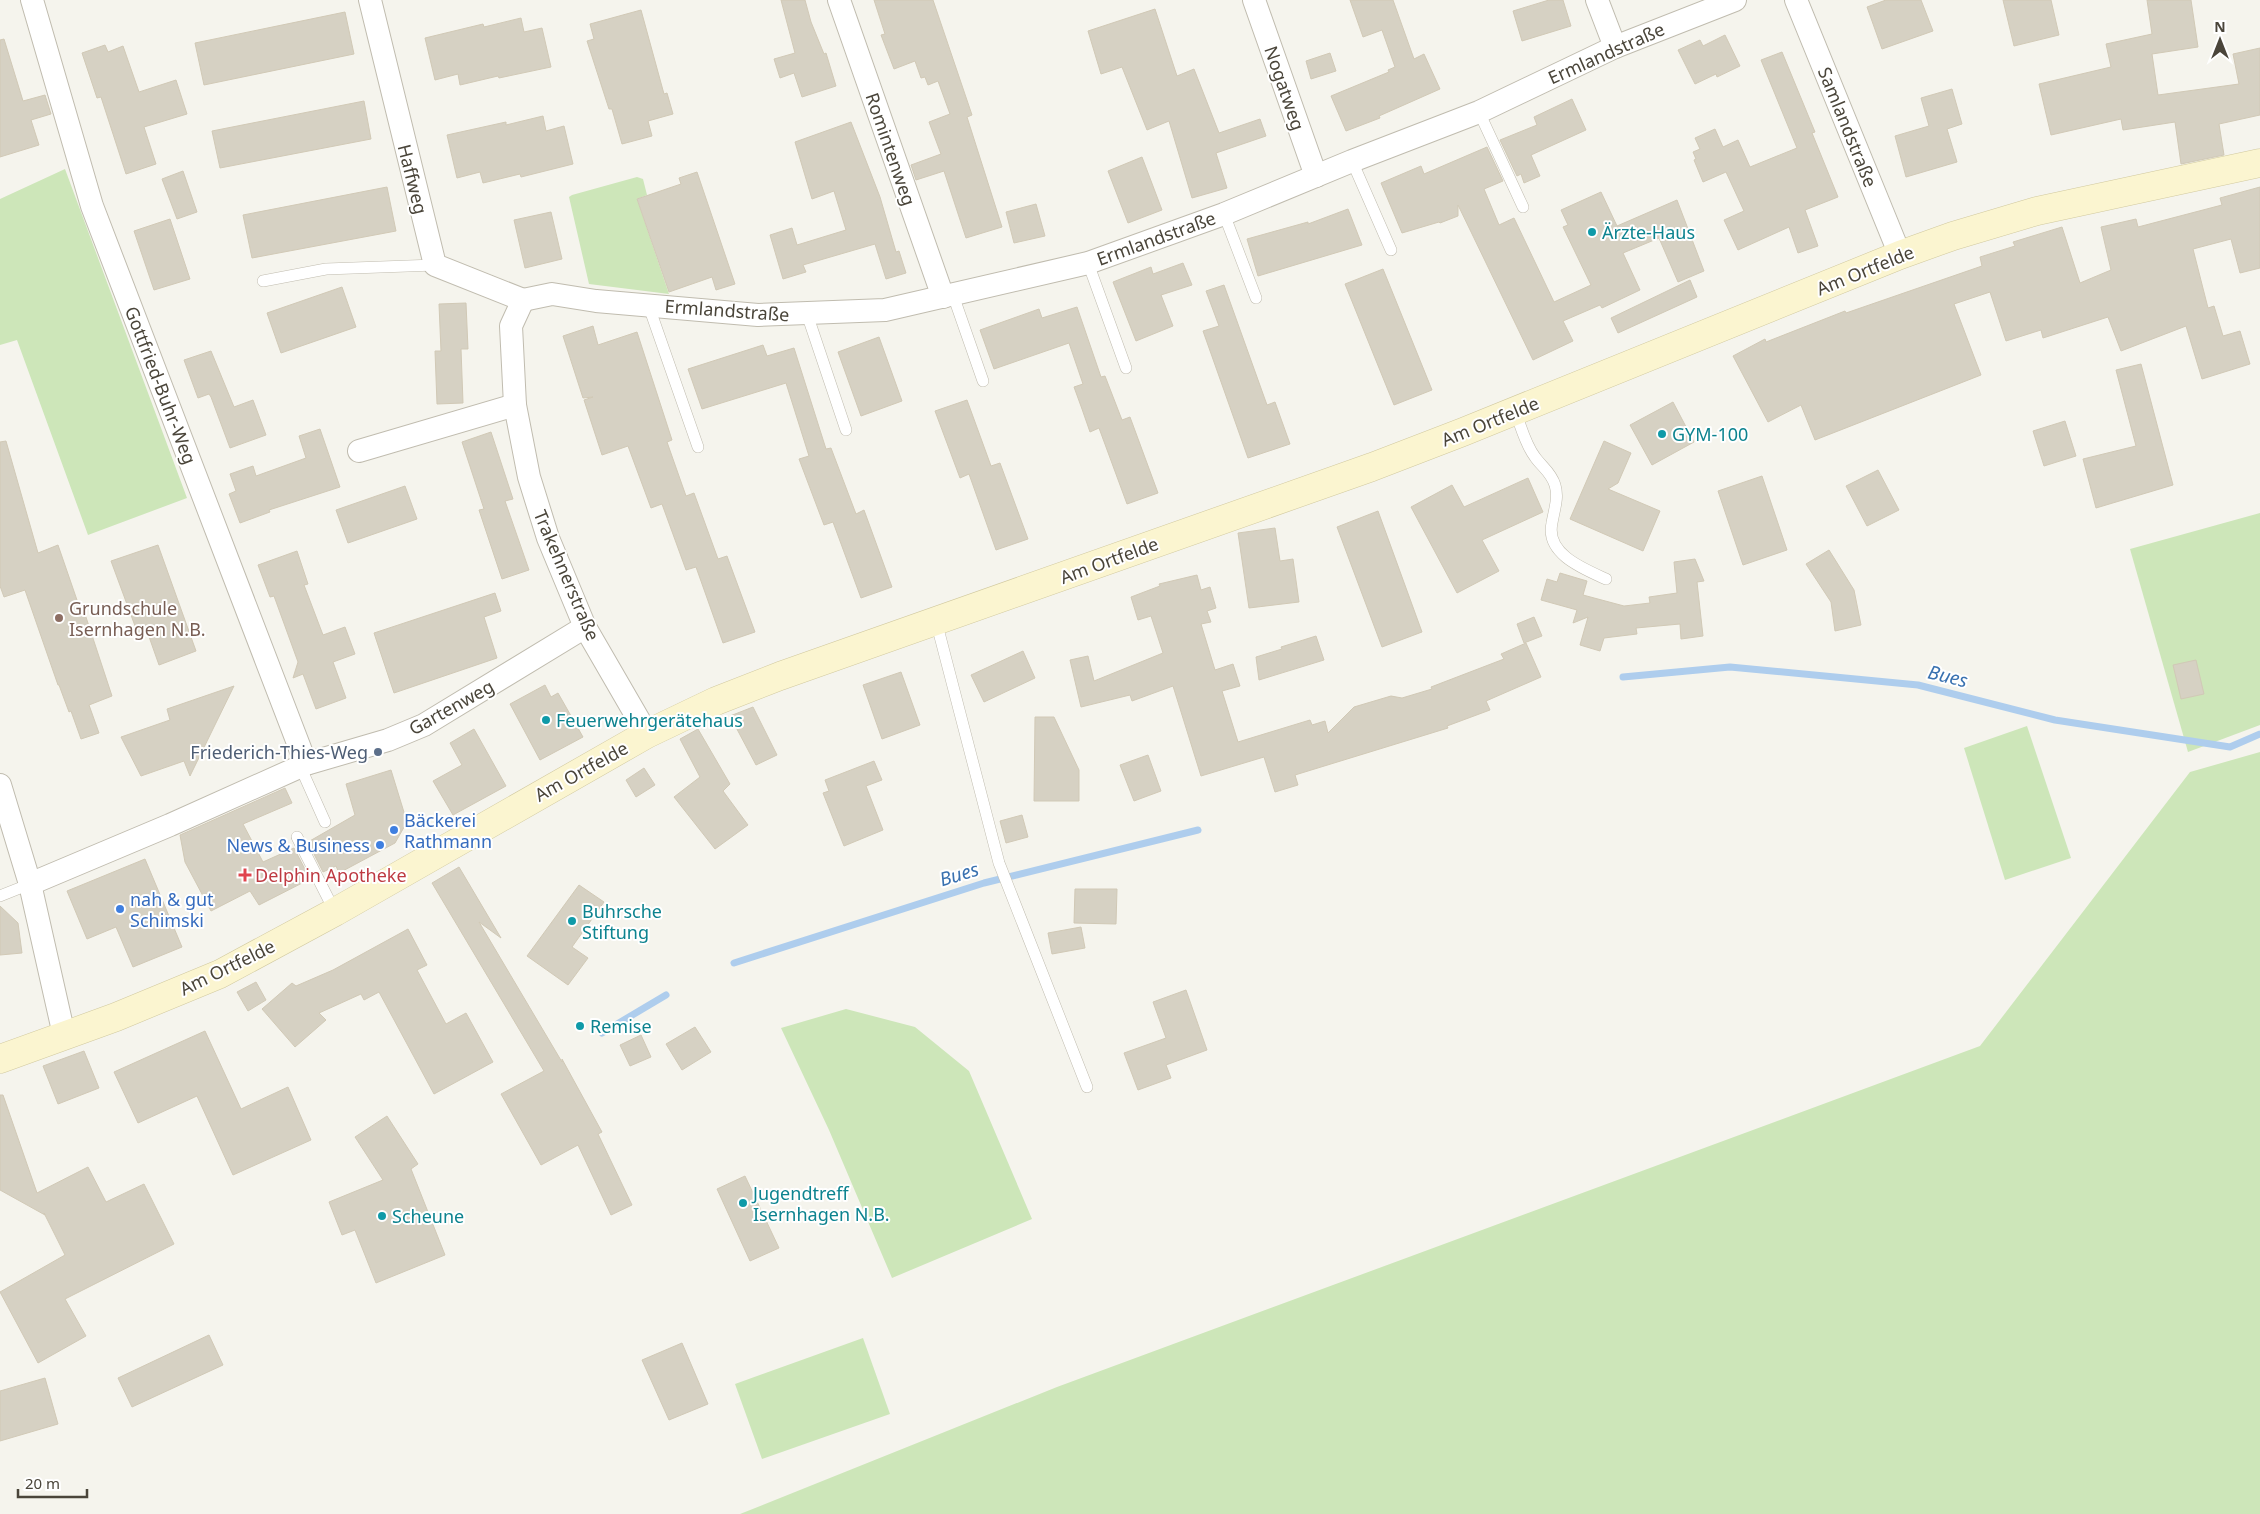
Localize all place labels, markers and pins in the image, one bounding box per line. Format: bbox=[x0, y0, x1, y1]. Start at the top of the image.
place label: Ärzte-Haus bbox=[1602, 220, 1695, 244]
marker: Ärzte-Haus bbox=[1586, 226, 1598, 238]
place label: GYM-100 bbox=[1672, 422, 1748, 446]
marker: GYM-100 bbox=[1656, 428, 1668, 440]
place label: Grundschule Isernhagen N.B. bbox=[69, 596, 206, 641]
marker: Grundschule Isernhagen N.B. bbox=[53, 612, 65, 624]
place label: Feuerwehrgerätehaus bbox=[556, 708, 743, 732]
marker: Feuerwehrgerätehaus bbox=[540, 714, 552, 726]
place label: Friederich-Thies-Weg bbox=[190, 740, 368, 764]
marker: Friederich-Thies-Weg bbox=[372, 746, 384, 758]
place label: Bäckerei Rathmann bbox=[404, 808, 492, 853]
marker: Bäckerei Rathmann bbox=[388, 824, 400, 836]
place label: News & Business bbox=[227, 833, 370, 857]
marker: News & Business bbox=[374, 839, 386, 851]
place label: Delphin Apotheke bbox=[255, 863, 407, 887]
marker: Delphin Apotheke bbox=[239, 869, 251, 881]
place label: nah & gut Schimski bbox=[130, 887, 214, 932]
place label: Buhrsche Stiftung bbox=[582, 899, 662, 944]
marker: nah & gut Schimski bbox=[114, 903, 126, 915]
marker: Buhrsche Stiftung bbox=[566, 915, 578, 927]
place label: Remise bbox=[590, 1014, 652, 1038]
marker: Remise bbox=[574, 1020, 586, 1032]
place label: Jugendtreff Isernhagen N.B. bbox=[751, 1181, 890, 1226]
marker: Jugendtreff Isernhagen N.B. bbox=[737, 1197, 749, 1209]
place label: Scheune bbox=[392, 1204, 464, 1228]
marker: Scheune bbox=[376, 1210, 388, 1222]

